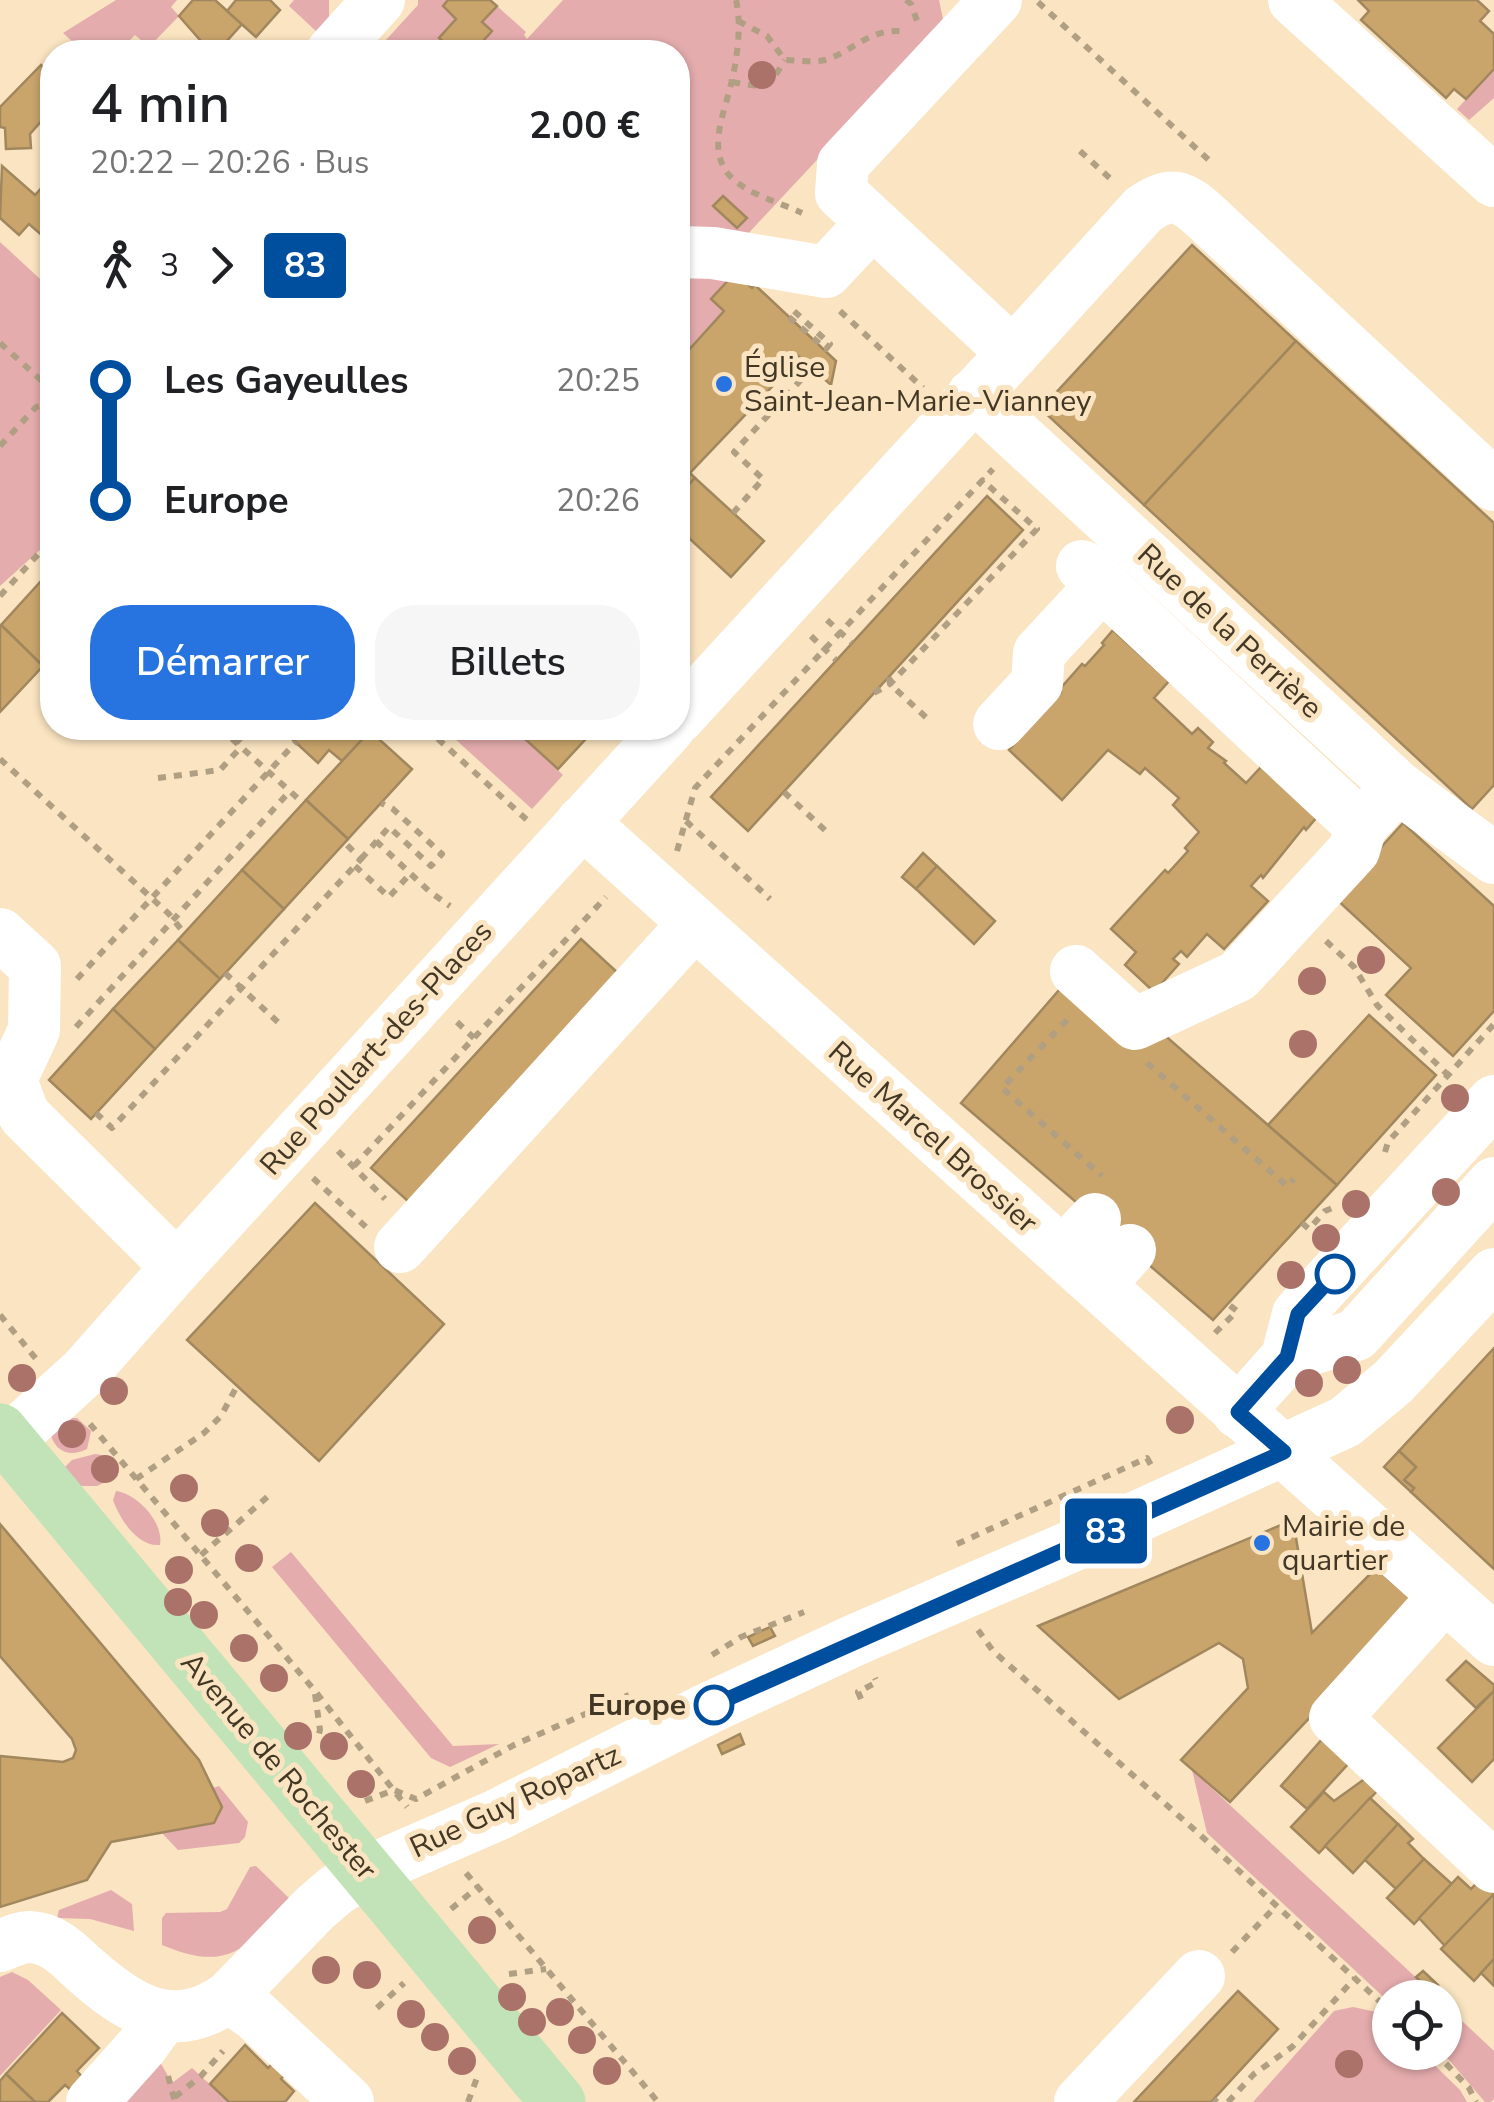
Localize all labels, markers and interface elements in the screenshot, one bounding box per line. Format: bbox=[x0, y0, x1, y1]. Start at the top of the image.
text: 4 min bbox=[90, 66, 230, 141]
text: 2.00 € bbox=[529, 100, 640, 151]
text: 20:22 – 20:26 · Bus bbox=[90, 141, 369, 184]
icon: walk bbox=[90, 238, 145, 293]
icon: forward bbox=[194, 238, 249, 293]
text: 83 bbox=[284, 242, 326, 289]
text: 3 bbox=[160, 244, 179, 287]
place label: Église Saint-Jean-Marie-Vianney bbox=[744, 347, 1092, 422]
text: Les Gayeulles bbox=[164, 355, 409, 406]
text: 20:25 bbox=[556, 359, 640, 402]
marker: Église Saint-Jean-Marie-Vianney bbox=[713, 373, 735, 395]
text: Europe bbox=[164, 475, 289, 526]
text: 20:26 bbox=[556, 479, 640, 522]
street label: Rue de la Perrière bbox=[1128, 535, 1331, 728]
button: Démarrer bbox=[90, 605, 355, 720]
button: Billets bbox=[375, 605, 640, 720]
street label: Rue Poullart-des-Places bbox=[251, 912, 502, 1184]
street label: Rue Marcel Brossier bbox=[819, 1032, 1046, 1243]
unlabelled marker bbox=[1316, 1255, 1354, 1293]
line badge: 83 bbox=[1061, 1498, 1151, 1564]
place label: Mairie de quartier bbox=[1282, 1506, 1405, 1581]
text: 83 bbox=[1085, 1508, 1127, 1555]
marker: Mairie de quartier bbox=[1251, 1532, 1273, 1554]
street label: Avenue de Rochester bbox=[171, 1644, 386, 1889]
place label: Europe bbox=[588, 1685, 686, 1726]
marker: Europe bbox=[695, 1686, 733, 1724]
street label: Rue Guy Ropartz bbox=[403, 1735, 627, 1868]
map controls bbox=[1372, 1980, 1462, 2070]
button: locate bbox=[1372, 1980, 1462, 2070]

